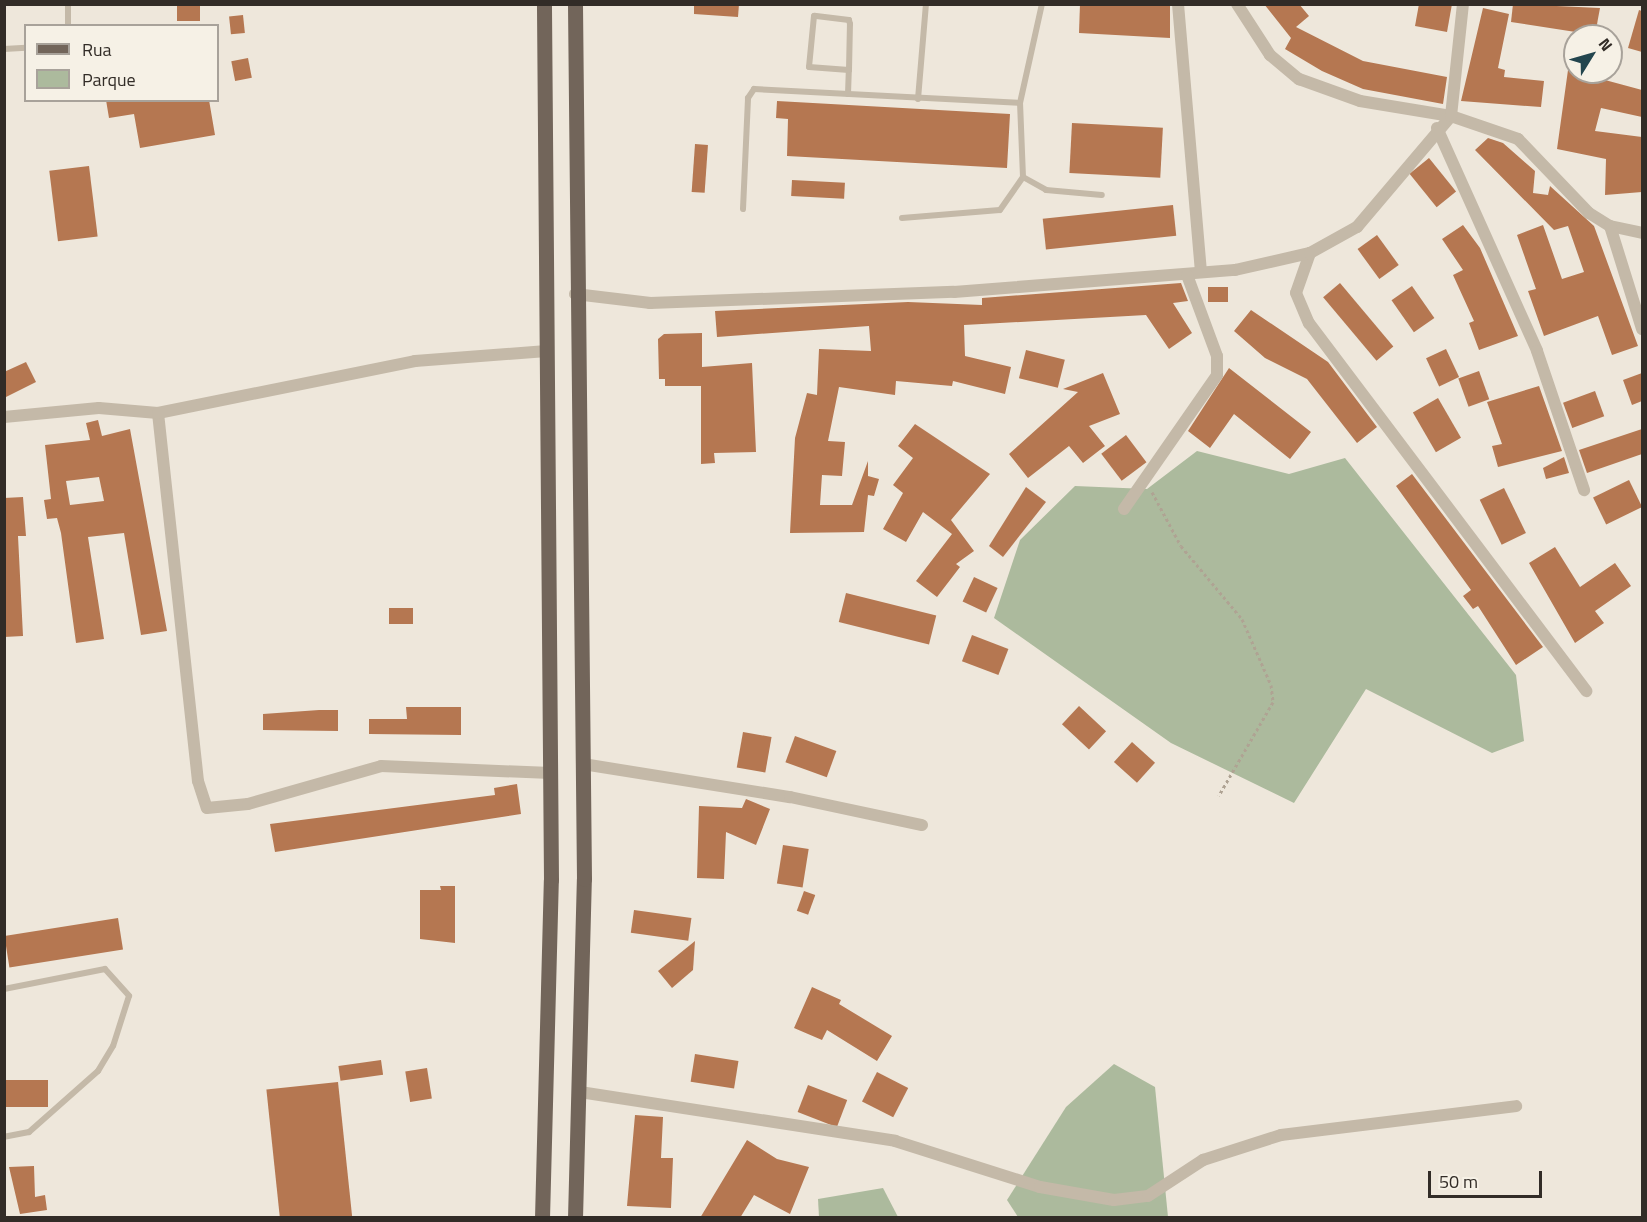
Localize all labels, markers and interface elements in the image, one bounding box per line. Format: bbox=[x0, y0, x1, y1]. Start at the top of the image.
legend bbox=[24, 24, 219, 102]
north arrow bbox=[1563, 24, 1623, 84]
text: N bbox=[1593, 33, 1619, 56]
text: Rua bbox=[82, 36, 112, 63]
text: Parque bbox=[82, 66, 136, 93]
scale bar bbox=[1431, 1159, 1545, 1197]
text: 50 m bbox=[1439, 1168, 1478, 1195]

